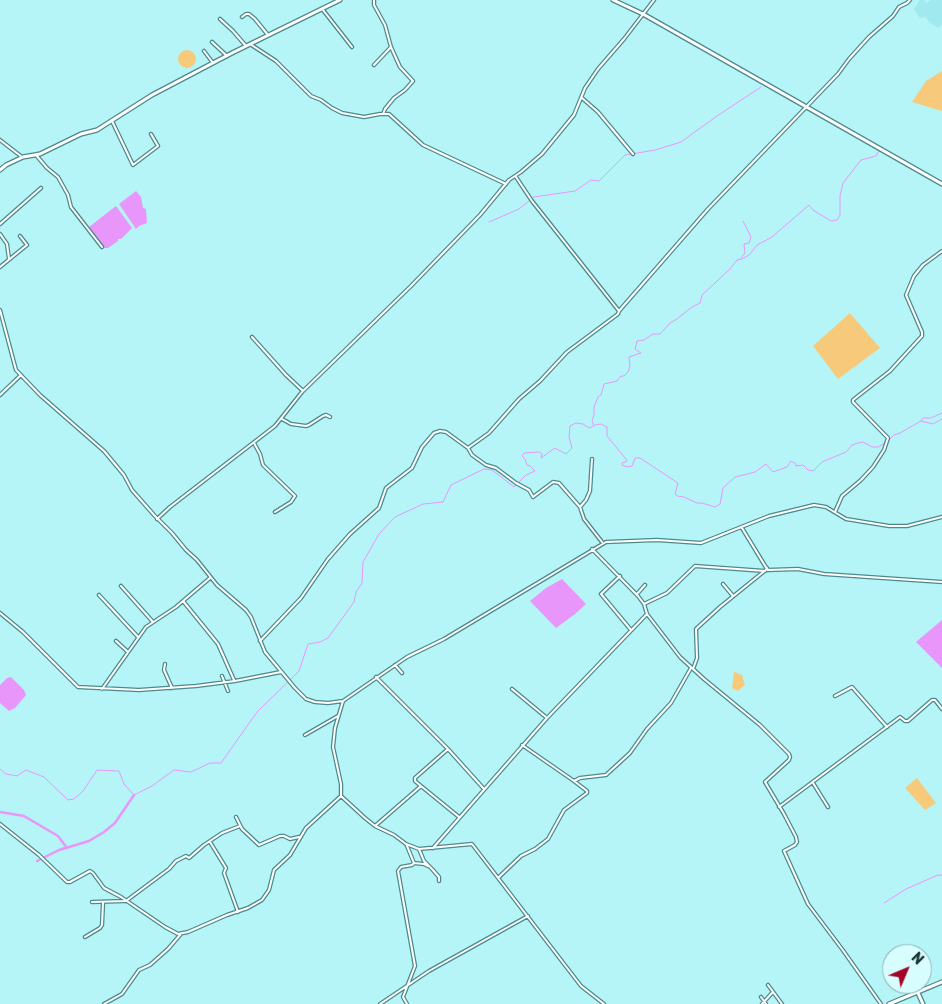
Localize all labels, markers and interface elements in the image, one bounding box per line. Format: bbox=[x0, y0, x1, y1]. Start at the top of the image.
north arrow bbox=[882, 944, 932, 994]
text: N bbox=[908, 949, 927, 968]

